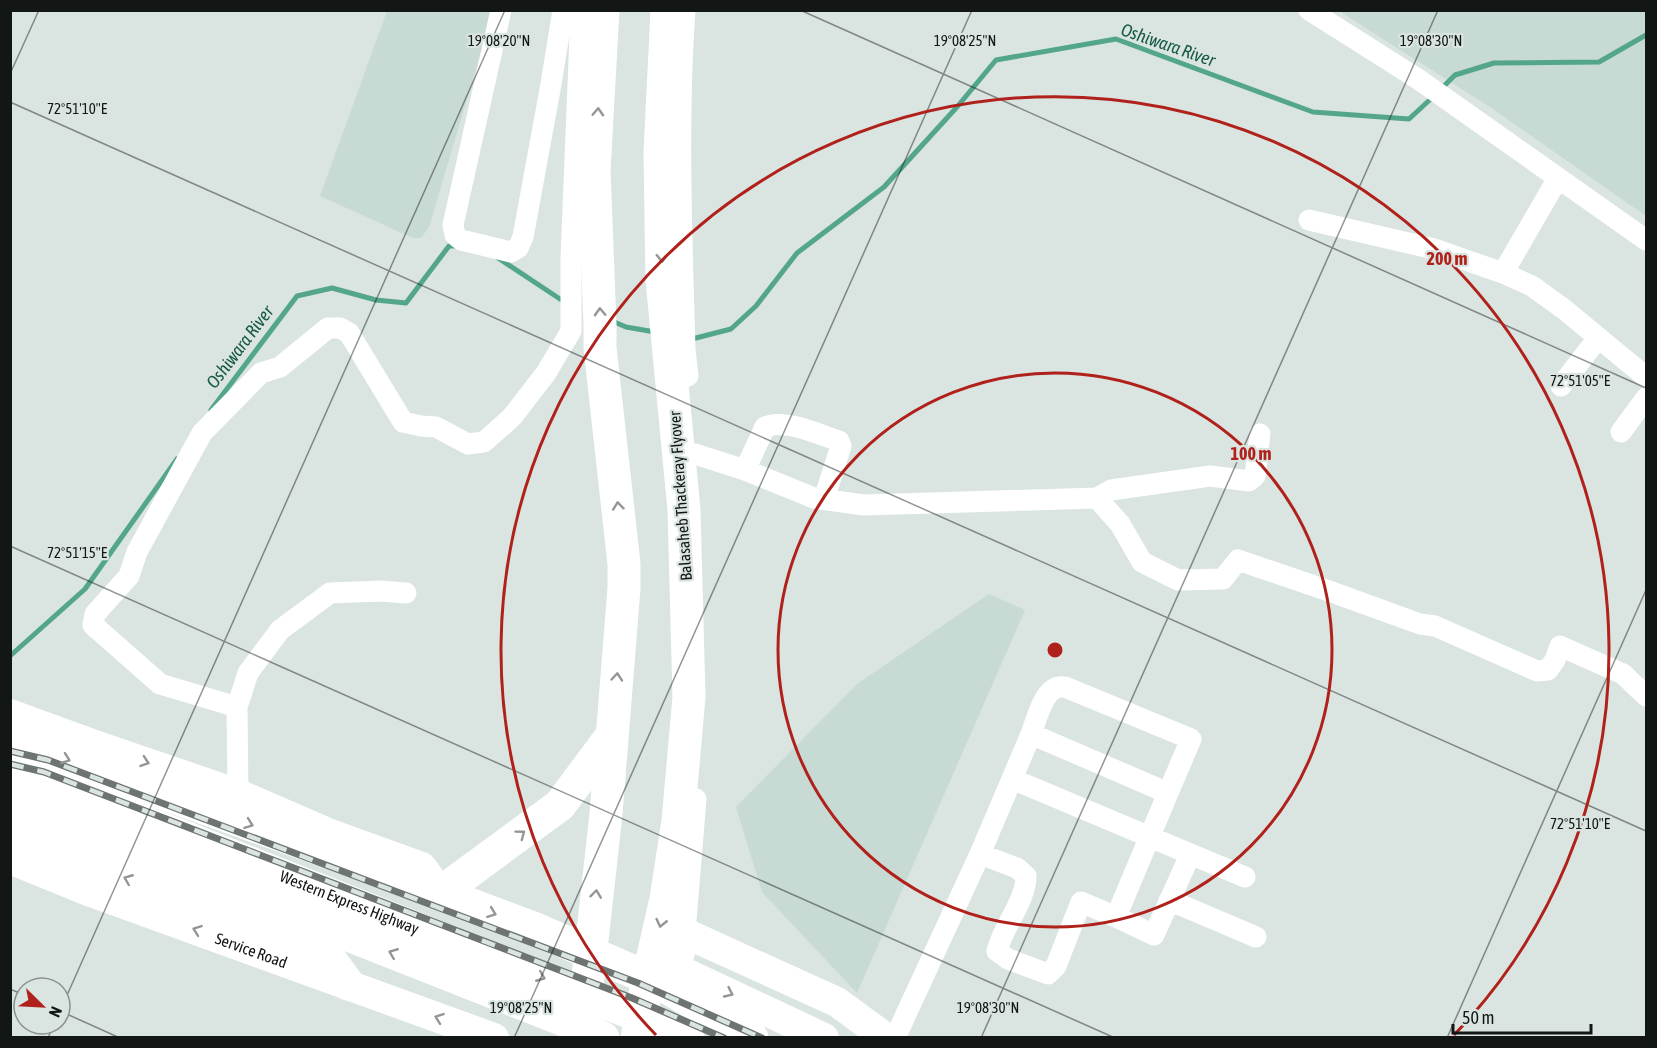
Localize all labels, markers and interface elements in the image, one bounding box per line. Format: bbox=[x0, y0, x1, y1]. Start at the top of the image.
water label: Oshiwara River bbox=[1118, 19, 1219, 71]
text: 19°08'20"N bbox=[468, 32, 530, 49]
text: 19°08'25"N bbox=[934, 32, 996, 49]
text: 19°08'30"N bbox=[1400, 32, 1462, 49]
text: 72°51'10"E bbox=[47, 100, 108, 117]
one-way arrow bbox=[591, 108, 604, 117]
text: 200 m bbox=[1427, 248, 1467, 269]
one-way arrow bbox=[655, 253, 668, 262]
water label: Oshiwara River bbox=[202, 301, 278, 392]
one-way arrow bbox=[593, 307, 606, 316]
text: 72°51'05"E bbox=[1550, 372, 1611, 389]
street label: Balasaheb Thackeray Flyover bbox=[665, 410, 696, 581]
text: 100 m bbox=[1231, 443, 1271, 464]
one-way arrow bbox=[612, 501, 625, 510]
text: 72°51'15"E bbox=[47, 544, 108, 561]
centre of rings bbox=[1045, 640, 1065, 660]
one-way arrow bbox=[610, 673, 623, 682]
one-way arrow bbox=[60, 751, 70, 764]
one-way arrow bbox=[139, 755, 149, 768]
text: 72°51'10"E bbox=[1550, 815, 1611, 832]
one-way arrow bbox=[243, 817, 254, 830]
one-way arrow bbox=[515, 831, 526, 842]
street label: Western Express Highway bbox=[277, 867, 422, 939]
one-way arrow bbox=[123, 874, 134, 887]
one-way arrow bbox=[590, 889, 602, 899]
one-way arrow bbox=[486, 905, 496, 918]
one-way arrow bbox=[655, 918, 668, 928]
one-way arrow bbox=[192, 924, 203, 937]
street label: Service Road bbox=[213, 929, 290, 971]
one-way arrow bbox=[388, 948, 399, 960]
one-way arrow bbox=[534, 970, 545, 982]
north arrow bbox=[12, 976, 72, 1036]
one-way arrow bbox=[722, 985, 733, 997]
scale bar bbox=[1453, 997, 1591, 1035]
text: 19°08'25"N bbox=[490, 999, 552, 1016]
text: 19°08'30"N bbox=[957, 999, 1019, 1016]
text: N bbox=[46, 1004, 66, 1020]
text: 50 m bbox=[1462, 1007, 1494, 1028]
one-way arrow bbox=[435, 1012, 445, 1025]

